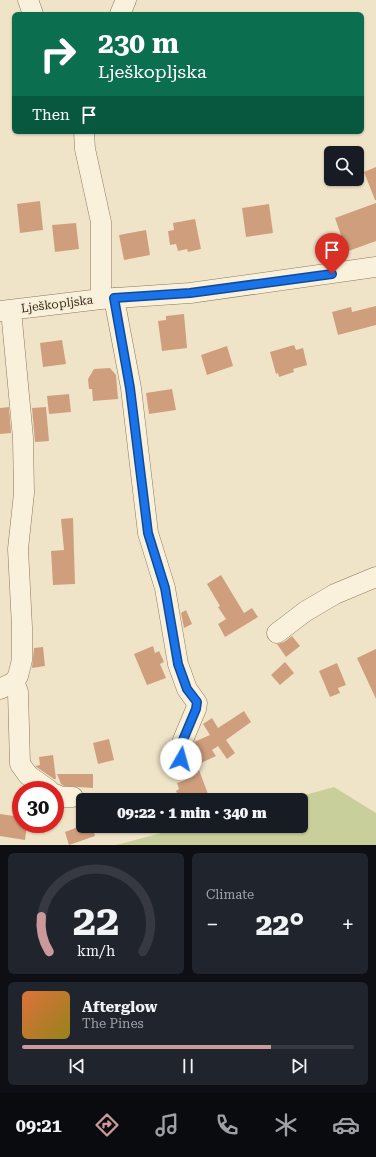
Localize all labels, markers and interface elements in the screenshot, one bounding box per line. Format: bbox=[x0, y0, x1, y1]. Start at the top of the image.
text: 230 m bbox=[98, 27, 179, 60]
icon: right bbox=[32, 28, 84, 80]
text: Lješkopljska bbox=[98, 61, 207, 82]
icon: arrive bbox=[78, 104, 100, 126]
text: Then bbox=[32, 106, 70, 124]
map controls bbox=[324, 146, 364, 186]
button: search bbox=[324, 146, 364, 186]
pin bbox=[315, 233, 349, 274]
icon: arrive bbox=[321, 239, 343, 261]
street label: Lješkopljska bbox=[20, 293, 94, 315]
position arrow bbox=[160, 738, 202, 780]
speed limit sign: 30 bbox=[12, 781, 64, 833]
text: 09:22 · 1 min · 340 m bbox=[117, 804, 267, 822]
text: Climate bbox=[206, 887, 254, 902]
text: 22 bbox=[73, 895, 119, 944]
text: 22° bbox=[256, 907, 304, 942]
text: − bbox=[206, 912, 218, 937]
text: + bbox=[342, 912, 354, 937]
text: km/h bbox=[77, 942, 115, 958]
text: Afterglow bbox=[82, 998, 157, 1016]
text: The Pines bbox=[82, 1016, 144, 1031]
icon: previous bbox=[66, 1055, 88, 1077]
icon: pause bbox=[177, 1055, 199, 1077]
icon: next bbox=[288, 1055, 310, 1077]
icon: directions bbox=[93, 1111, 121, 1139]
icon: music bbox=[153, 1111, 181, 1139]
icon: phone bbox=[213, 1111, 241, 1139]
icon: climate bbox=[272, 1111, 300, 1139]
icon: car bbox=[332, 1111, 360, 1139]
text: 09:21 bbox=[16, 1115, 62, 1136]

